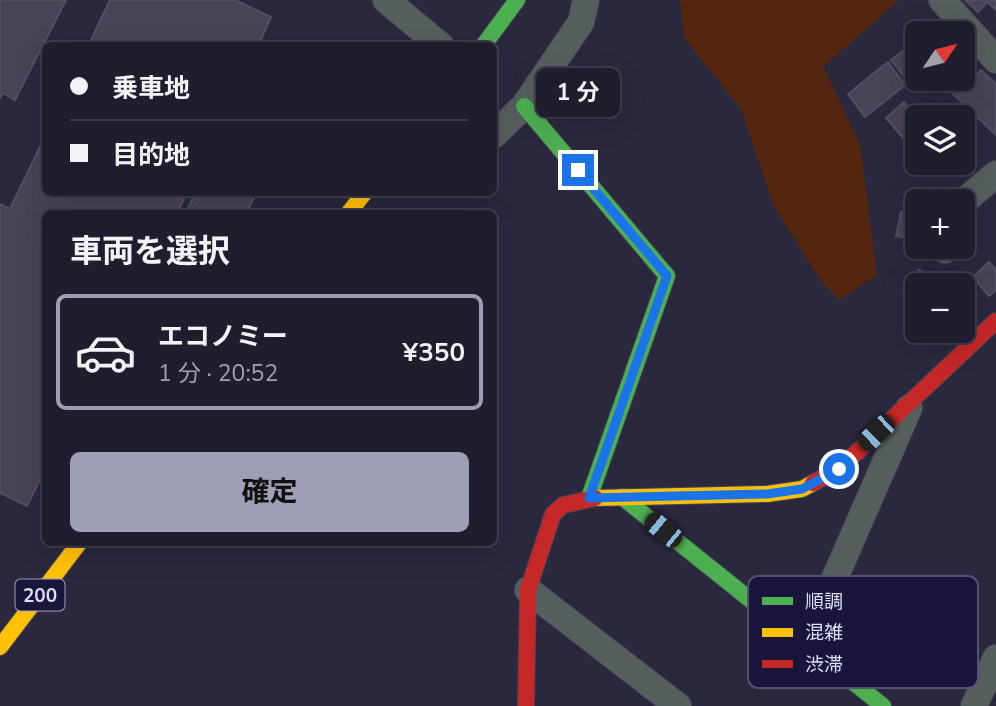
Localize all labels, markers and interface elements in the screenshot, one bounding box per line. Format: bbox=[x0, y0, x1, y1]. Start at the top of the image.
north arrow bbox=[905, 21, 975, 91]
map controls bbox=[905, 21, 975, 343]
callout: 1 分 bbox=[536, 68, 620, 118]
text: 乗車地 bbox=[112, 71, 190, 106]
text: 1 分 bbox=[556, 77, 600, 108]
button: layers bbox=[905, 105, 975, 175]
text: 目的地 bbox=[112, 138, 190, 173]
route end bbox=[562, 154, 594, 186]
button: + bbox=[905, 189, 975, 259]
text: 車両を選択 bbox=[70, 230, 230, 273]
button: − bbox=[905, 273, 975, 343]
text: エコノミー bbox=[158, 319, 288, 354]
icon: car bbox=[74, 321, 137, 384]
text: ¥350 bbox=[403, 335, 465, 370]
text: 1 分 · 20:52 bbox=[158, 358, 278, 389]
car bbox=[854, 411, 899, 455]
button: 確定 bbox=[70, 452, 469, 532]
route start bbox=[823, 453, 855, 485]
car bbox=[641, 509, 686, 551]
legend bbox=[748, 576, 978, 688]
road number: 200 bbox=[16, 580, 64, 610]
text: 順調 bbox=[805, 589, 843, 615]
text: 混雑 bbox=[805, 620, 843, 646]
text: 渋滞 bbox=[805, 652, 843, 678]

